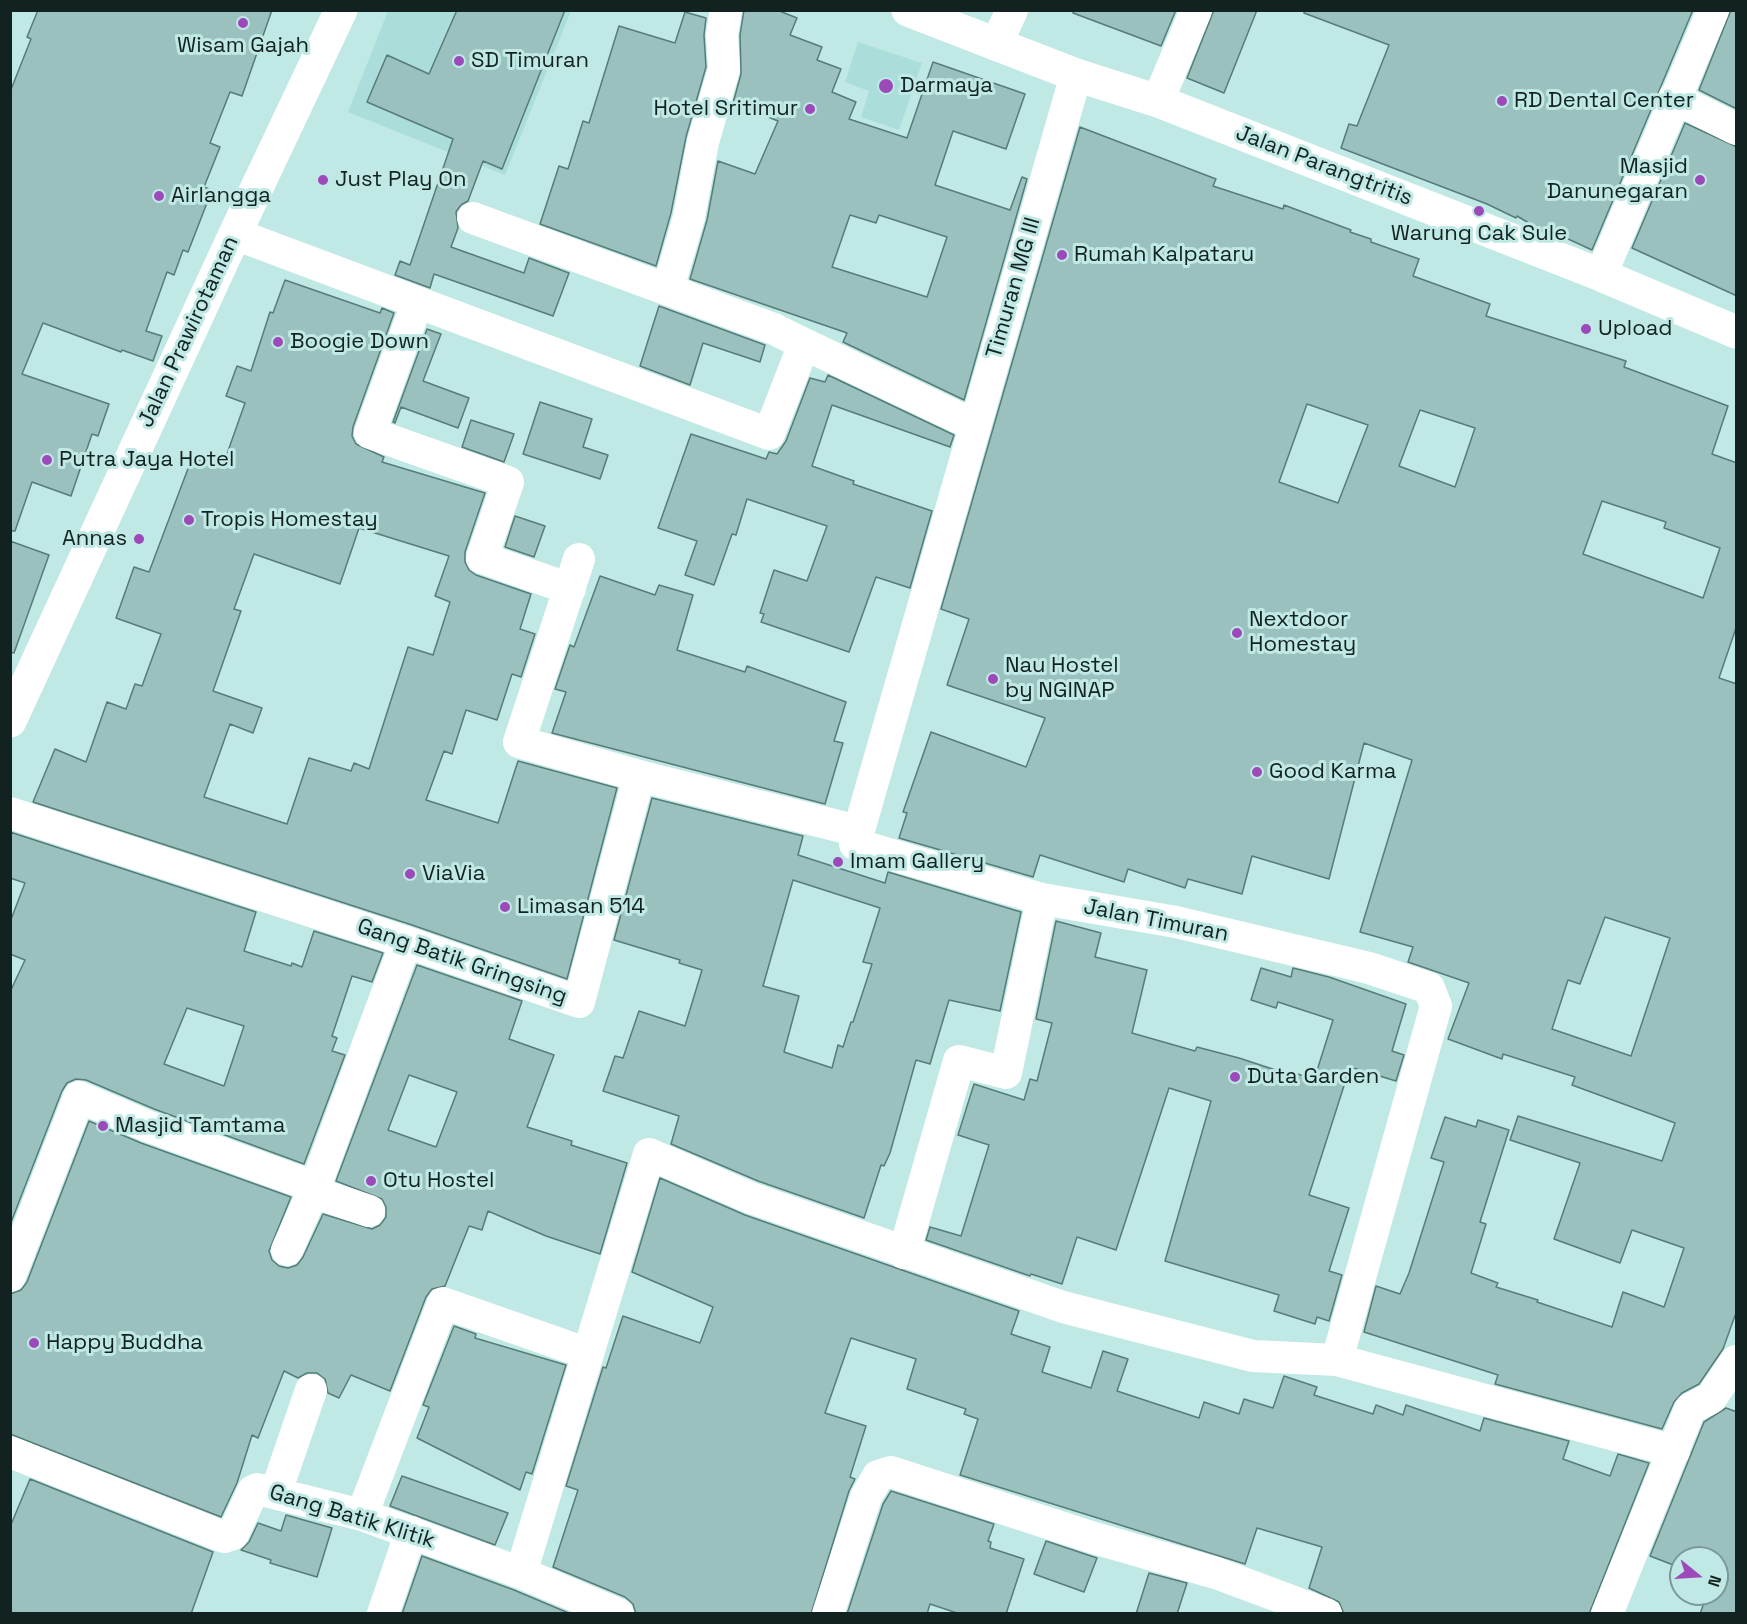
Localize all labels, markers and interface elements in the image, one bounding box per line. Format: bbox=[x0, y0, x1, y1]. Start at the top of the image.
marker: Wisam Gajah bbox=[236, 16, 250, 30]
place label: Wisam Gajah bbox=[177, 33, 309, 59]
place label: SD Timuran bbox=[471, 48, 589, 74]
marker: SD Timuran bbox=[452, 54, 466, 68]
place label: Darmaya bbox=[900, 73, 993, 99]
marker: Darmaya bbox=[877, 77, 895, 95]
place label: RD Dental Center bbox=[1514, 88, 1694, 114]
marker: RD Dental Center bbox=[1495, 94, 1509, 108]
place label: Hotel Sritimur bbox=[653, 96, 798, 122]
marker: Hotel Sritimur bbox=[803, 102, 817, 116]
street label: Jalan Parangtritis bbox=[1232, 120, 1416, 212]
place label: Masjid Danunegaran bbox=[1547, 154, 1688, 206]
place label: Just Play On bbox=[335, 167, 466, 193]
marker: Just Play On bbox=[316, 173, 330, 187]
marker: Masjid Danunegaran bbox=[1693, 173, 1707, 187]
place label: Airlangga bbox=[171, 183, 271, 209]
marker: Airlangga bbox=[152, 189, 166, 203]
marker: Warung Cak Sule bbox=[1472, 204, 1486, 218]
street label: Timuran MG III bbox=[981, 215, 1047, 361]
place label: Warung Cak Sule bbox=[1391, 221, 1567, 247]
street label: Jalan Prawirotaman bbox=[133, 232, 245, 432]
place label: Rumah Kalpataru bbox=[1074, 242, 1254, 268]
marker: Rumah Kalpataru bbox=[1055, 248, 1069, 262]
place label: Upload bbox=[1598, 316, 1672, 342]
marker: Upload bbox=[1579, 322, 1593, 336]
place label: Boogie Down bbox=[290, 329, 429, 355]
marker: Boogie Down bbox=[271, 335, 285, 349]
place label: Putra Jaya Hotel bbox=[59, 447, 234, 473]
marker: Putra Jaya Hotel bbox=[40, 453, 54, 467]
place label: Tropis Homestay bbox=[201, 507, 378, 533]
marker: Tropis Homestay bbox=[182, 513, 196, 527]
place label: Annas bbox=[62, 526, 127, 552]
marker: Annas bbox=[132, 532, 146, 546]
place label: Nextdoor Homestay bbox=[1249, 607, 1356, 658]
marker: Nextdoor Homestay bbox=[1230, 626, 1244, 640]
place label: Nau Hostel by NGINAP bbox=[1005, 653, 1119, 704]
marker: Nau Hostel by NGINAP bbox=[986, 672, 1000, 686]
place label: Good Karma bbox=[1269, 759, 1396, 785]
marker: Good Karma bbox=[1250, 765, 1264, 779]
place label: Imam Gallery bbox=[850, 849, 984, 875]
marker: Imam Gallery bbox=[831, 855, 845, 869]
place label: ViaVia bbox=[422, 861, 485, 887]
marker: ViaVia bbox=[403, 867, 417, 881]
place label: Limasan 514 bbox=[517, 894, 645, 920]
street label: Jalan Timuran bbox=[1081, 894, 1231, 948]
marker: Limasan 514 bbox=[498, 900, 512, 914]
street label: Gang Batik Gringsing bbox=[354, 914, 570, 1010]
place label: Duta Garden bbox=[1247, 1064, 1379, 1090]
marker: Duta Garden bbox=[1228, 1070, 1242, 1084]
place label: Masjid Tamtama bbox=[115, 1113, 285, 1139]
marker: Masjid Tamtama bbox=[96, 1119, 110, 1133]
place label: Otu Hostel bbox=[383, 1168, 494, 1194]
marker: Otu Hostel bbox=[364, 1174, 378, 1188]
place label: Happy Buddha bbox=[46, 1330, 203, 1356]
marker: Happy Buddha bbox=[27, 1336, 41, 1350]
street label: Gang Batik Klitik bbox=[266, 1479, 438, 1555]
north arrow bbox=[1669, 1546, 1729, 1606]
text: N bbox=[1703, 1573, 1726, 1589]

